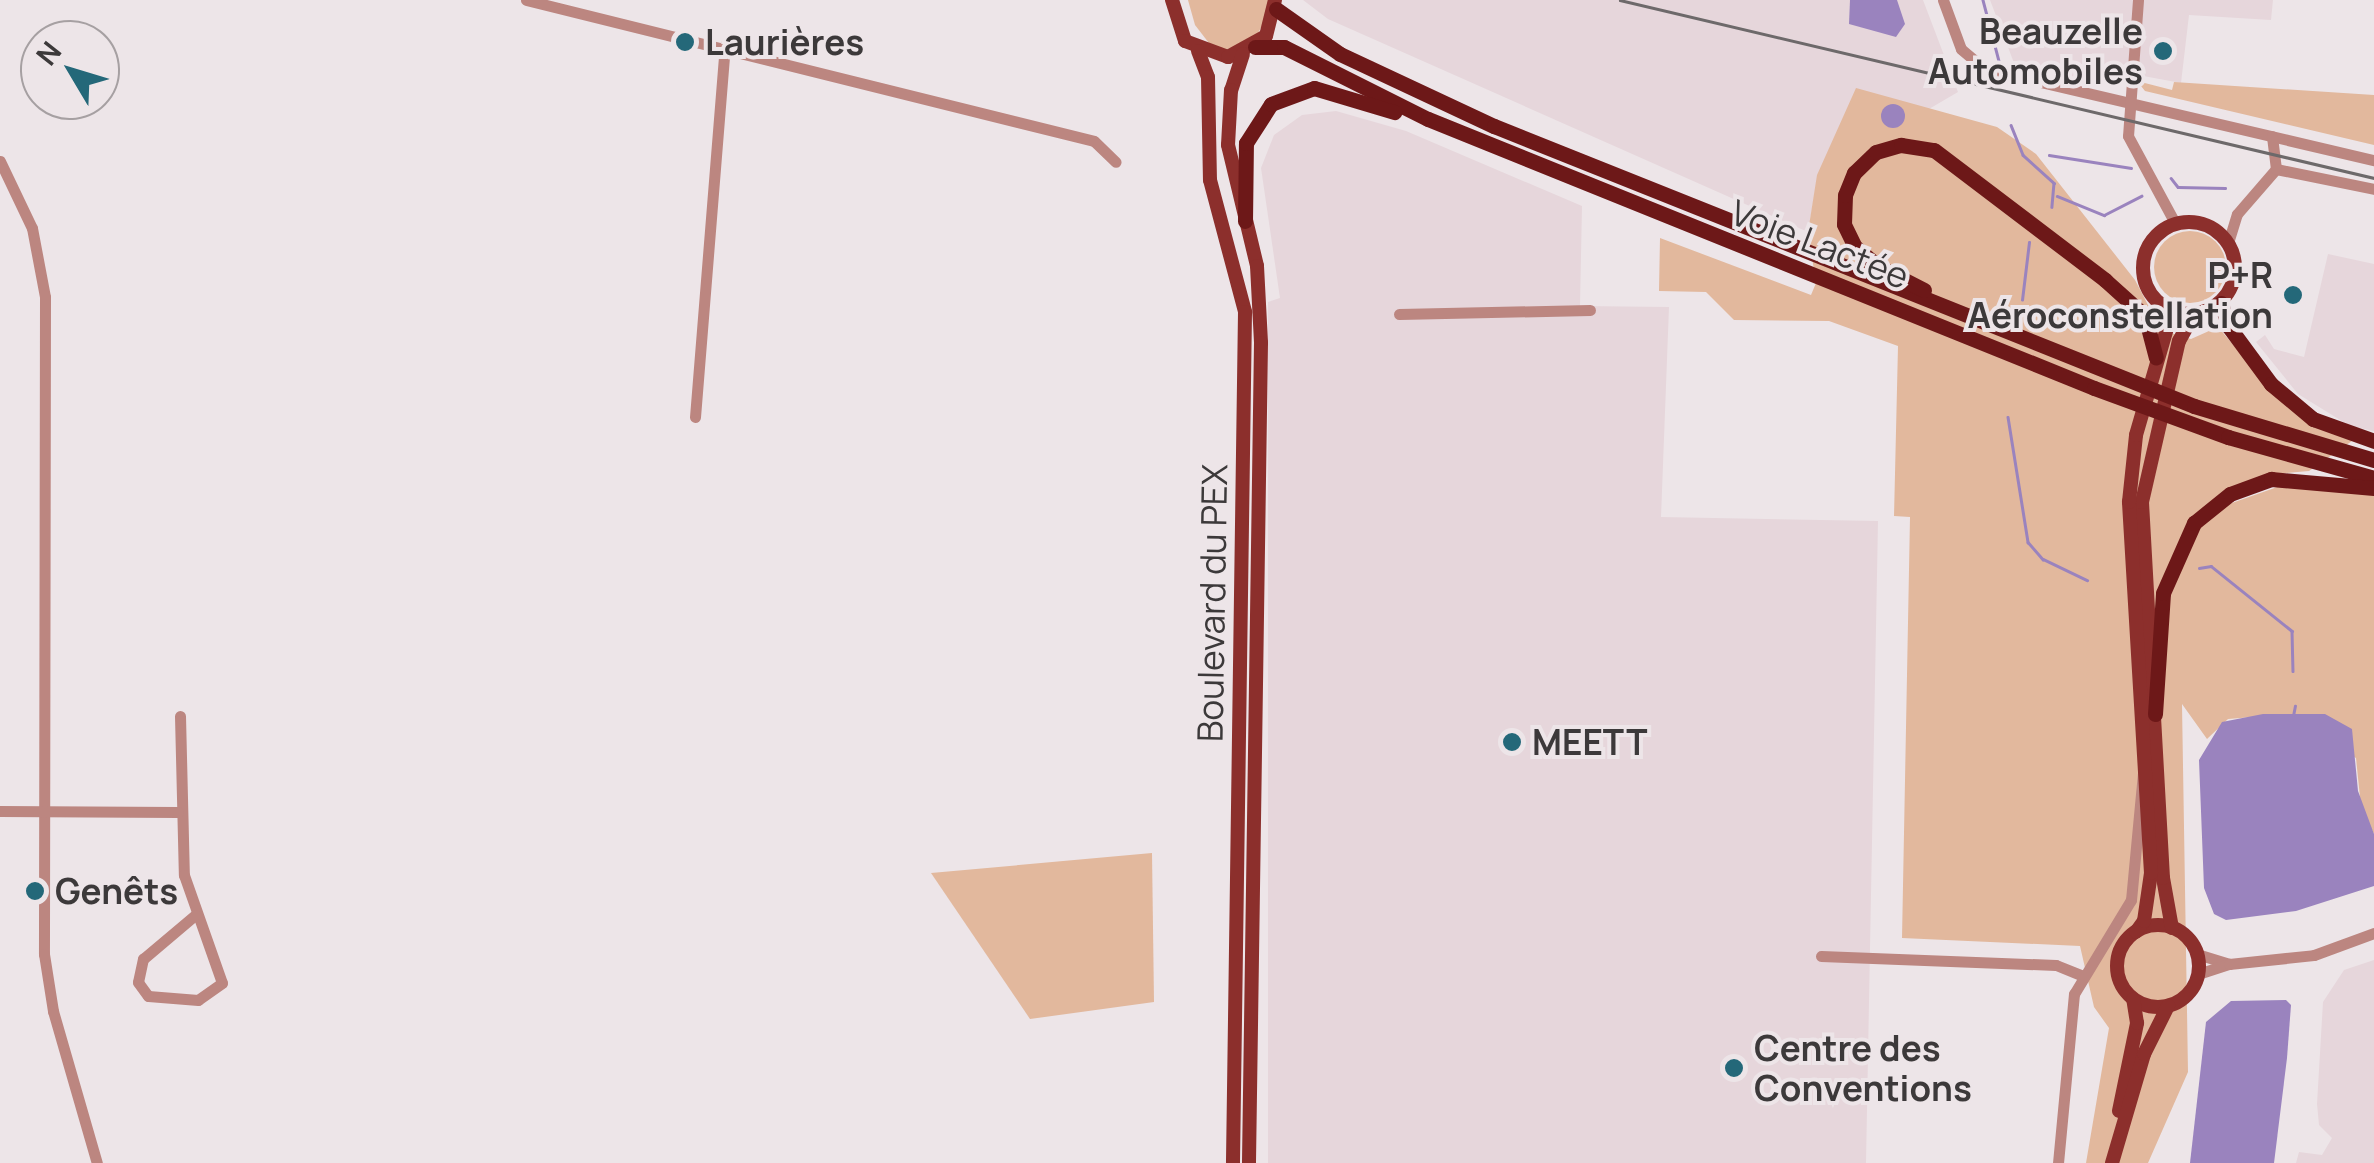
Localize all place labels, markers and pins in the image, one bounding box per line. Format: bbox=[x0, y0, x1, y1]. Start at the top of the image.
place label: Beauzelle Automobiles bbox=[1928, 10, 2143, 92]
place label: Laurières bbox=[705, 21, 864, 63]
marker: Laurières bbox=[674, 31, 696, 53]
marker: Beauzelle Automobiles bbox=[2152, 40, 2174, 62]
place label: P+R Aéroconstellation bbox=[1968, 254, 2273, 336]
marker: P+R Aéroconstellation bbox=[2282, 284, 2304, 306]
place label: MEETT bbox=[1532, 721, 1647, 763]
marker: MEETT bbox=[1501, 731, 1523, 753]
place label: Genêts bbox=[55, 870, 178, 912]
marker: Genêts bbox=[24, 880, 46, 902]
place label: Centre des Conventions bbox=[1754, 1027, 1972, 1109]
marker: Centre des Conventions bbox=[1723, 1057, 1745, 1079]

